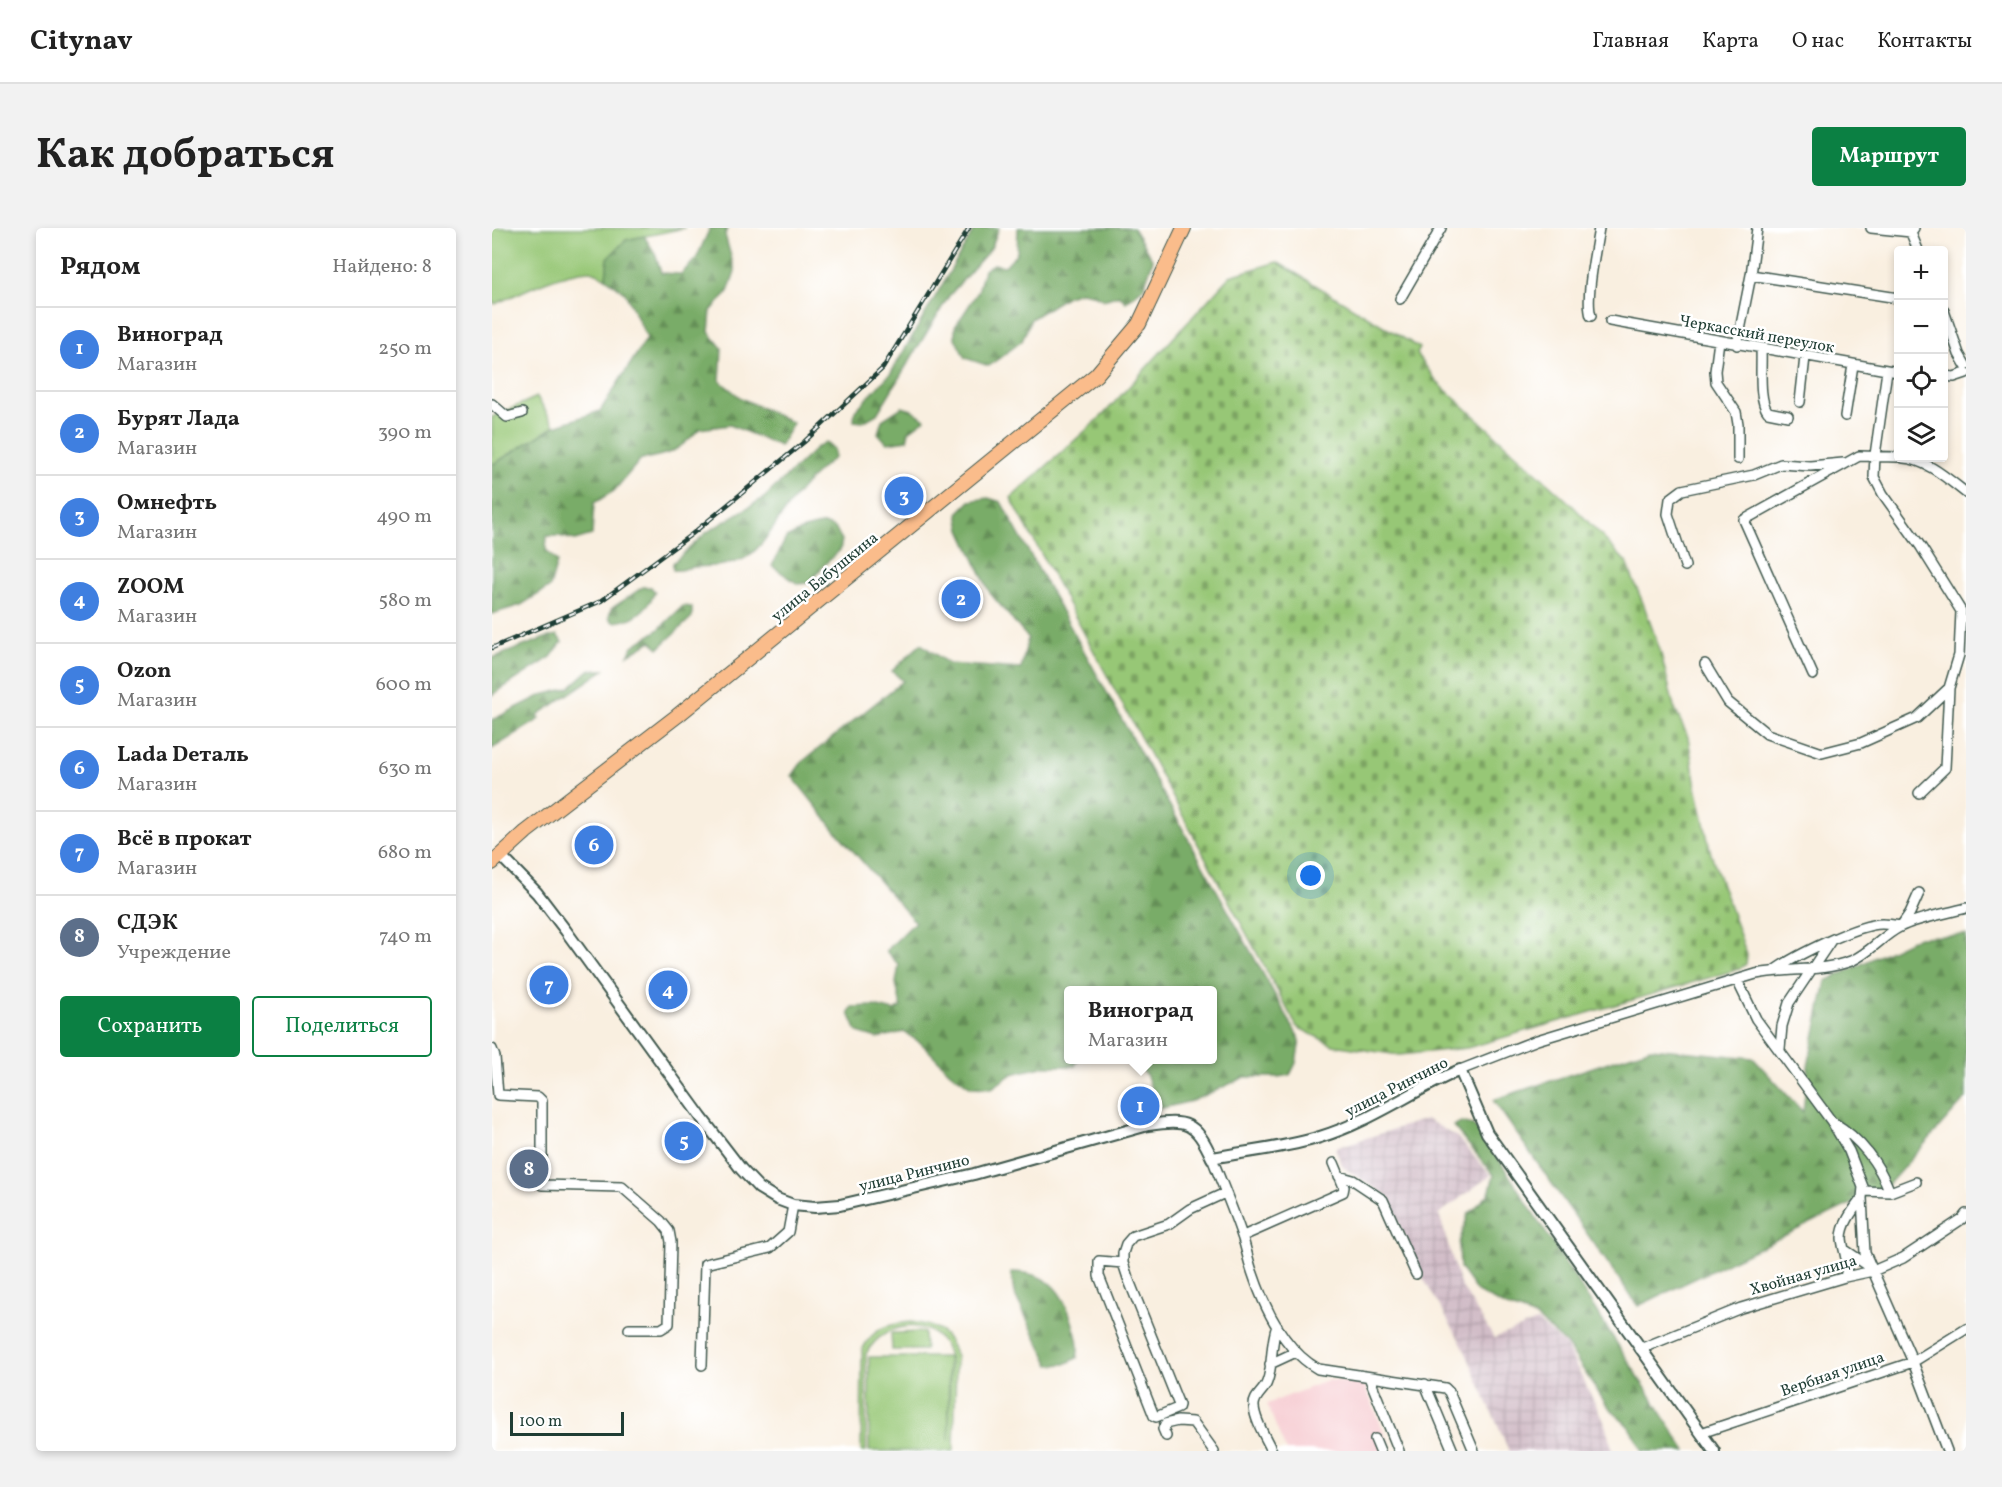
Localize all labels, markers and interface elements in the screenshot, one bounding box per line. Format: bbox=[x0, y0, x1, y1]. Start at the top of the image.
text: Citynav bbox=[30, 22, 133, 61]
text: Главная bbox=[1592, 27, 1669, 56]
text: Карта bbox=[1702, 27, 1759, 56]
text: О нас bbox=[1792, 27, 1844, 56]
text: Контакты bbox=[1877, 27, 1972, 56]
text: Как добраться bbox=[36, 127, 335, 186]
button: Маршрут bbox=[1812, 127, 1966, 186]
map controls bbox=[1894, 246, 1948, 462]
button: + bbox=[1894, 246, 1948, 300]
text: Рядом bbox=[60, 249, 140, 285]
text: Найдено: 8 bbox=[332, 253, 432, 281]
button: − bbox=[1894, 300, 1948, 354]
street label: Черкасский переулок bbox=[1677, 310, 1837, 360]
text: Виноград bbox=[117, 320, 223, 351]
text: 1 bbox=[75, 335, 84, 363]
text: 250 m bbox=[378, 335, 432, 363]
text: Магазин bbox=[117, 351, 197, 379]
button: locate bbox=[1894, 354, 1948, 408]
text: Бурят Лада bbox=[117, 404, 240, 435]
button: layers bbox=[1894, 408, 1948, 462]
text: 2 bbox=[74, 419, 85, 447]
text: 390 m bbox=[378, 419, 432, 447]
text: Магазин bbox=[117, 435, 197, 463]
pin: 3 bbox=[884, 474, 924, 518]
text: Омнефть bbox=[117, 488, 217, 519]
text: 3 bbox=[74, 503, 85, 531]
text: 490 m bbox=[376, 503, 432, 531]
text: Магазин bbox=[117, 519, 197, 547]
street label: улица Бабушкина bbox=[767, 528, 883, 628]
text: ZOOM bbox=[117, 572, 184, 603]
pin: 2 bbox=[942, 576, 980, 622]
text: 4 bbox=[73, 587, 86, 615]
text: 580 m bbox=[379, 587, 432, 615]
text: Магазин bbox=[117, 603, 197, 631]
text: Ozon bbox=[117, 656, 172, 687]
text: 5 bbox=[75, 671, 84, 699]
text: 600 m bbox=[376, 671, 432, 699]
text: Магазин bbox=[117, 687, 197, 715]
text: Lada Dеталь bbox=[117, 740, 249, 771]
text: 6 bbox=[74, 755, 85, 783]
text: 630 m bbox=[379, 755, 432, 783]
text: Магазин bbox=[117, 771, 197, 799]
pin: 6 bbox=[574, 822, 614, 868]
text: Всё в прокат bbox=[117, 824, 252, 855]
text: 7 bbox=[75, 839, 84, 867]
text: 680 m bbox=[378, 839, 432, 867]
text: Магазин bbox=[117, 855, 197, 883]
your location bbox=[1296, 861, 1325, 890]
text: СДЭК bbox=[117, 908, 178, 939]
text: 8 bbox=[74, 923, 85, 951]
text: 740 m bbox=[379, 923, 432, 951]
text: Учреждение bbox=[117, 939, 231, 967]
pin: 7 bbox=[530, 962, 568, 1008]
pin: 4 bbox=[648, 968, 687, 1012]
popup bbox=[1064, 986, 1217, 1064]
button: Сохранить bbox=[60, 996, 240, 1057]
button: Поделиться bbox=[252, 996, 432, 1057]
text: Виноград bbox=[1088, 996, 1193, 1027]
text: Магазин bbox=[1088, 1027, 1168, 1055]
street label: улица Ринчино bbox=[1342, 1052, 1452, 1123]
pin: 1 bbox=[1120, 1084, 1160, 1128]
pin: 5 bbox=[664, 1118, 704, 1164]
pin: 8 bbox=[510, 1146, 549, 1192]
street label: улица Ринчино bbox=[857, 1150, 972, 1198]
street label: Хвойная улица bbox=[1747, 1250, 1860, 1302]
street label: Вербная улица bbox=[1778, 1347, 1888, 1403]
scale bar bbox=[510, 1409, 624, 1436]
text: 100 m bbox=[519, 1411, 562, 1433]

